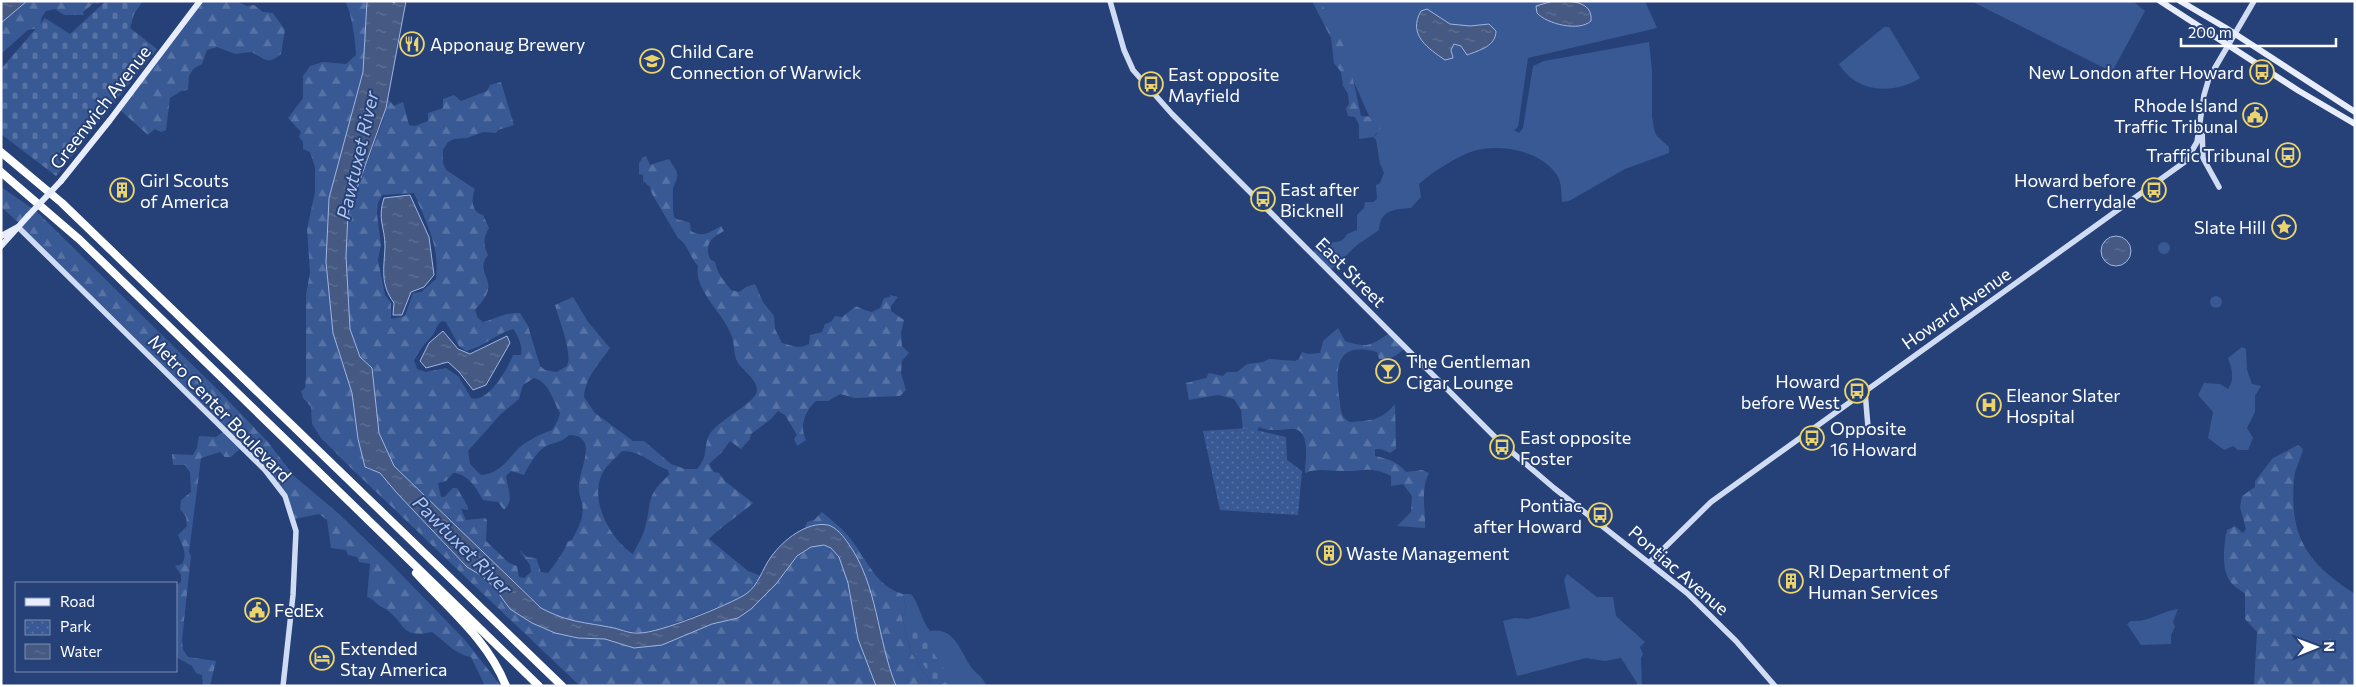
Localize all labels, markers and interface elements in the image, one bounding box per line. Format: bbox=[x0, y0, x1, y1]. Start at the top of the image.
scale bar bbox=[2181, 15, 2336, 47]
text: 200 m bbox=[2188, 23, 2232, 41]
restaurant icon: Apponaug Brewery bbox=[399, 31, 425, 57]
place label: Apponaug Brewery bbox=[430, 33, 585, 55]
place label: Child Care Connection of Warwick bbox=[670, 40, 862, 83]
street label: Greenwich Avenue bbox=[45, 41, 155, 173]
school or university icon: Child Care Connection of Warwick bbox=[639, 48, 665, 74]
bus stop icon: New London after Howard bbox=[2249, 59, 2275, 85]
place label: New London after Howard bbox=[2028, 61, 2244, 83]
place label: East opposite Mayfield bbox=[1168, 63, 1279, 106]
bus stop icon: East opposite Mayfield bbox=[1138, 71, 1164, 97]
water label: Pawtuxet River bbox=[331, 87, 383, 221]
place label: Rhode Island Traffic Tribunal bbox=[2114, 94, 2238, 137]
public building icon: Rhode Island Traffic Tribunal bbox=[2242, 102, 2268, 128]
bus stop icon: Traffic Tribunal bbox=[2275, 142, 2301, 168]
place label: Traffic Tribunal bbox=[2146, 144, 2270, 166]
place label: Girl Scouts of America bbox=[140, 169, 229, 212]
place label: Howard before Cherrydale bbox=[2014, 169, 2136, 212]
building icon: Girl Scouts of America bbox=[109, 177, 135, 203]
bus stop icon: Howard before Cherrydale bbox=[2141, 177, 2167, 203]
place label: East after Bicknell bbox=[1280, 178, 1360, 221]
bus stop icon: East after Bicknell bbox=[1250, 186, 1276, 212]
place icon: Slate Hill bbox=[2271, 214, 2297, 240]
place label: Slate Hill bbox=[2194, 216, 2266, 238]
street label: East Street bbox=[1311, 232, 1391, 312]
street label: Howard Avenue bbox=[1897, 262, 2015, 354]
street label: Metro Center Boulevard bbox=[144, 330, 296, 486]
place label: The Gentleman Cigar Lounge bbox=[1406, 350, 1531, 393]
bar icon: The Gentleman Cigar Lounge bbox=[1375, 358, 1401, 384]
place label: Howard before West bbox=[1741, 370, 1840, 413]
bus stop icon: Howard before West bbox=[1844, 378, 1870, 404]
place label: Eleanor Slater Hospital bbox=[2006, 384, 2120, 427]
hospital icon: Eleanor Slater Hospital bbox=[1976, 392, 2002, 418]
place label: Opposite 16 Howard bbox=[1830, 417, 1917, 460]
bus stop icon: Opposite 16 Howard bbox=[1799, 425, 1825, 451]
place label: East opposite Foster bbox=[1520, 426, 1631, 469]
bus stop icon: East opposite Foster bbox=[1489, 434, 1515, 460]
water label: Pawtuxet River bbox=[409, 491, 518, 600]
place label: Pontiac after Howard bbox=[1473, 494, 1582, 537]
bus stop icon: Pontiac after Howard bbox=[1587, 502, 1613, 528]
street label: Pontiac Avenue bbox=[1624, 520, 1734, 620]
building icon: Waste Management bbox=[1316, 540, 1342, 566]
place label: Waste Management bbox=[1346, 542, 1509, 564]
place label: RI Department of Human Services bbox=[1808, 560, 1951, 603]
building icon: RI Department of Human Services bbox=[1778, 568, 1804, 594]
legend bbox=[15, 582, 178, 672]
text: Road bbox=[60, 592, 95, 610]
public building icon: FedEx bbox=[244, 597, 270, 623]
place label: FedEx bbox=[274, 599, 325, 621]
text: Park bbox=[60, 617, 91, 635]
north arrow bbox=[2291, 622, 2341, 672]
place label: Extended Stay America bbox=[340, 637, 447, 680]
text: N bbox=[2321, 641, 2338, 652]
text: Water bbox=[60, 642, 102, 660]
hotel icon: Extended Stay America bbox=[309, 645, 335, 671]

